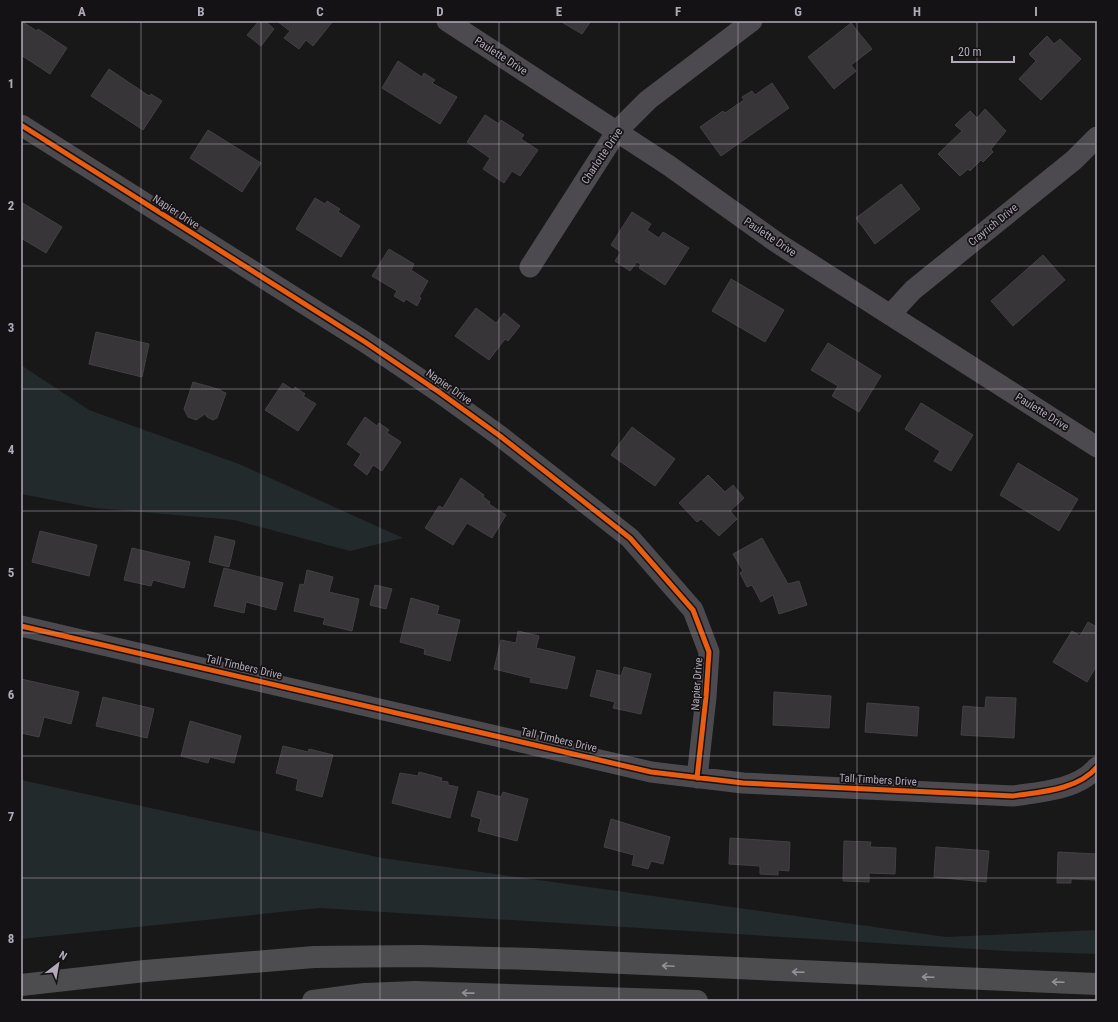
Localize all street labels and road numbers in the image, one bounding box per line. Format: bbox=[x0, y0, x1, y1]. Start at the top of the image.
street label: Paulette Drive bbox=[472, 34, 530, 78]
street label: Charlotte Drive bbox=[579, 126, 625, 186]
street label: Napier Drive bbox=[150, 192, 202, 232]
street label: Crayrich Drive bbox=[966, 201, 1020, 249]
street label: Paulette Drive bbox=[741, 215, 799, 259]
street label: Napier Drive bbox=[424, 366, 474, 408]
street label: Paulette Drive bbox=[1013, 390, 1071, 434]
street label: Tall Timbers Drive bbox=[205, 652, 283, 682]
street label: Napier Drive bbox=[689, 657, 705, 711]
street label: Tall Timbers Drive bbox=[520, 725, 598, 755]
street label: Tall Timbers Drive bbox=[839, 771, 917, 789]

